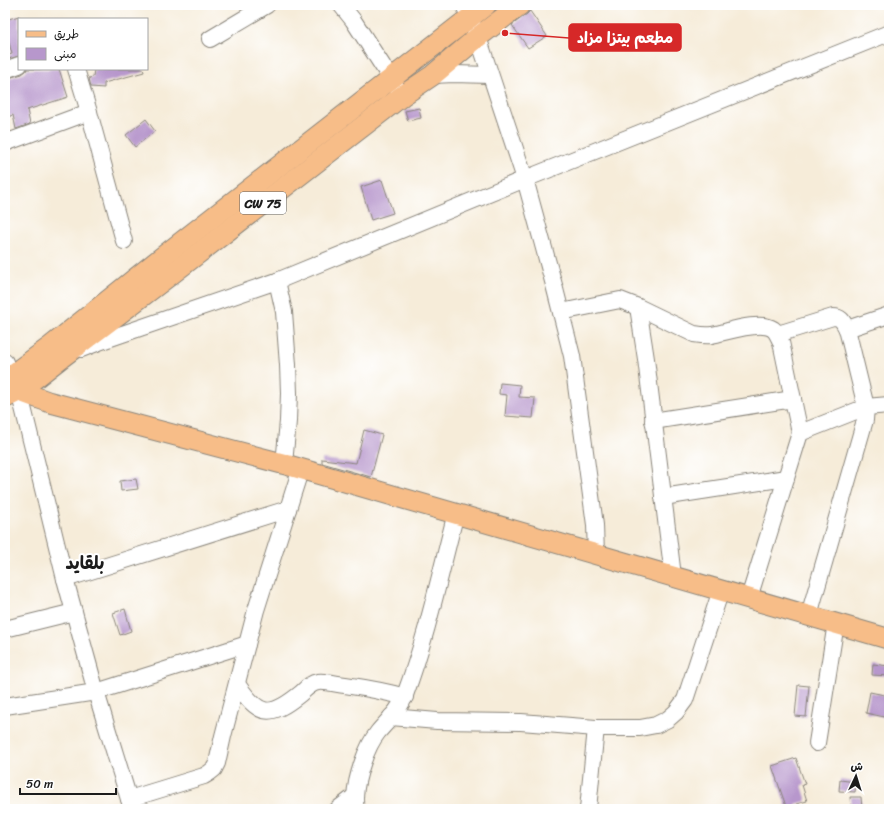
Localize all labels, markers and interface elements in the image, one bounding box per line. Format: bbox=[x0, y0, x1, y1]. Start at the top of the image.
legend bbox=[18, 18, 148, 70]
text: طريق bbox=[54, 23, 79, 45]
callout: مطعم بيتزا مزاد bbox=[569, 24, 681, 51]
text: مطعم بيتزا مزاد bbox=[577, 25, 673, 51]
text: مبنى bbox=[54, 43, 77, 65]
road number: CW 75 bbox=[240, 192, 286, 214]
district label: بلقايد bbox=[66, 547, 105, 579]
north arrow bbox=[836, 756, 876, 796]
text: ش bbox=[850, 757, 863, 776]
scale bar bbox=[20, 770, 116, 796]
text: 50 m bbox=[26, 773, 53, 795]

